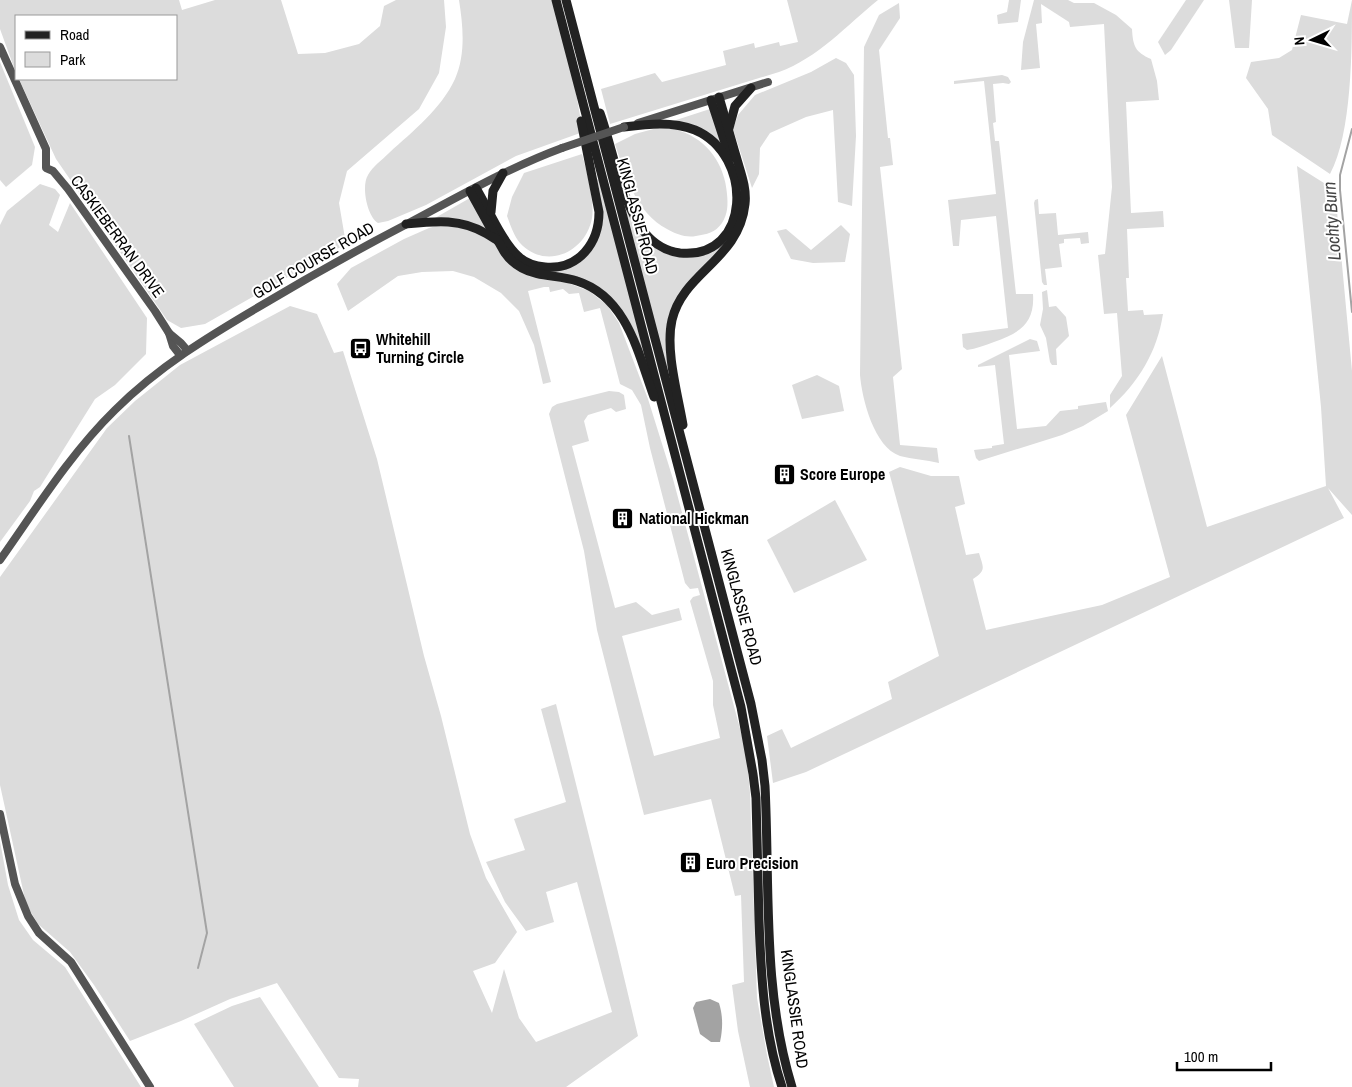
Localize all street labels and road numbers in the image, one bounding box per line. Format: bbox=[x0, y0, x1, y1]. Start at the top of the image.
street label: KINGLASSIE ROAD bbox=[612, 155, 664, 277]
street label: CASKIEBERRAN DRIVE bbox=[66, 170, 170, 302]
street label: GOLF COURSE ROAD bbox=[248, 216, 378, 304]
street label: KINGLASSIE ROAD bbox=[716, 546, 768, 668]
street label: KINGLASSIE ROAD bbox=[776, 948, 814, 1070]

